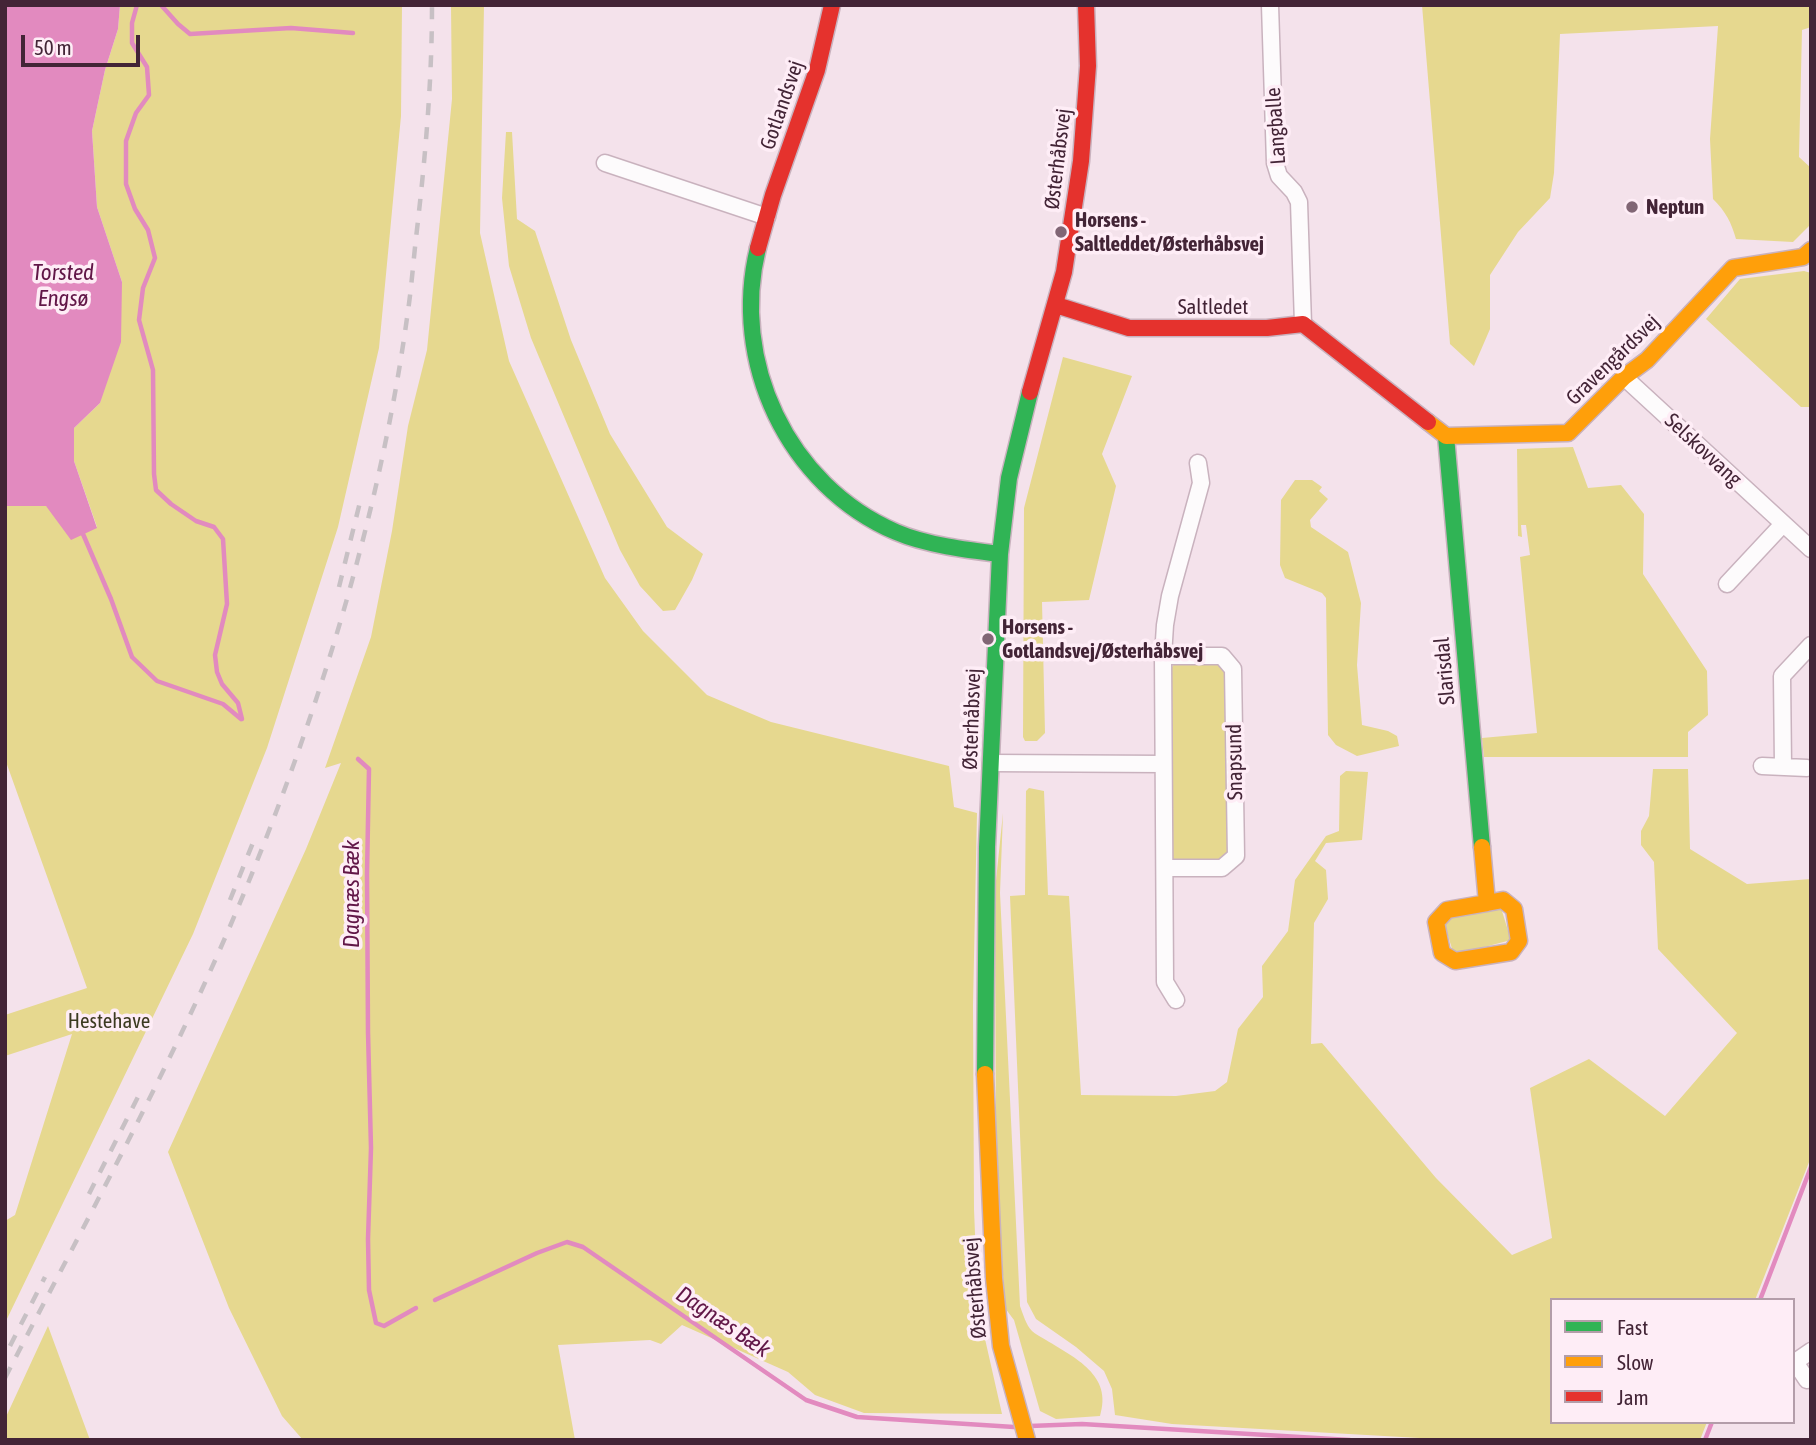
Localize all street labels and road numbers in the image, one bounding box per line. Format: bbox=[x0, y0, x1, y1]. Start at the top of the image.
street label: Gotlandsvej bbox=[755, 57, 809, 153]
street label: Langballe bbox=[1261, 87, 1291, 165]
street label: Østerhåbsvej bbox=[1039, 107, 1077, 211]
street label: Saltledet bbox=[1178, 294, 1248, 320]
street label: Gravengårdsvej bbox=[1561, 309, 1665, 411]
street label: Selskovvang bbox=[1659, 408, 1747, 492]
street label: Slarisdal bbox=[1429, 636, 1461, 706]
street label: Østerhåbsvej bbox=[958, 668, 986, 770]
street label: Snapsund bbox=[1222, 724, 1248, 800]
street label: Østerhåbsvej bbox=[958, 1236, 992, 1340]

